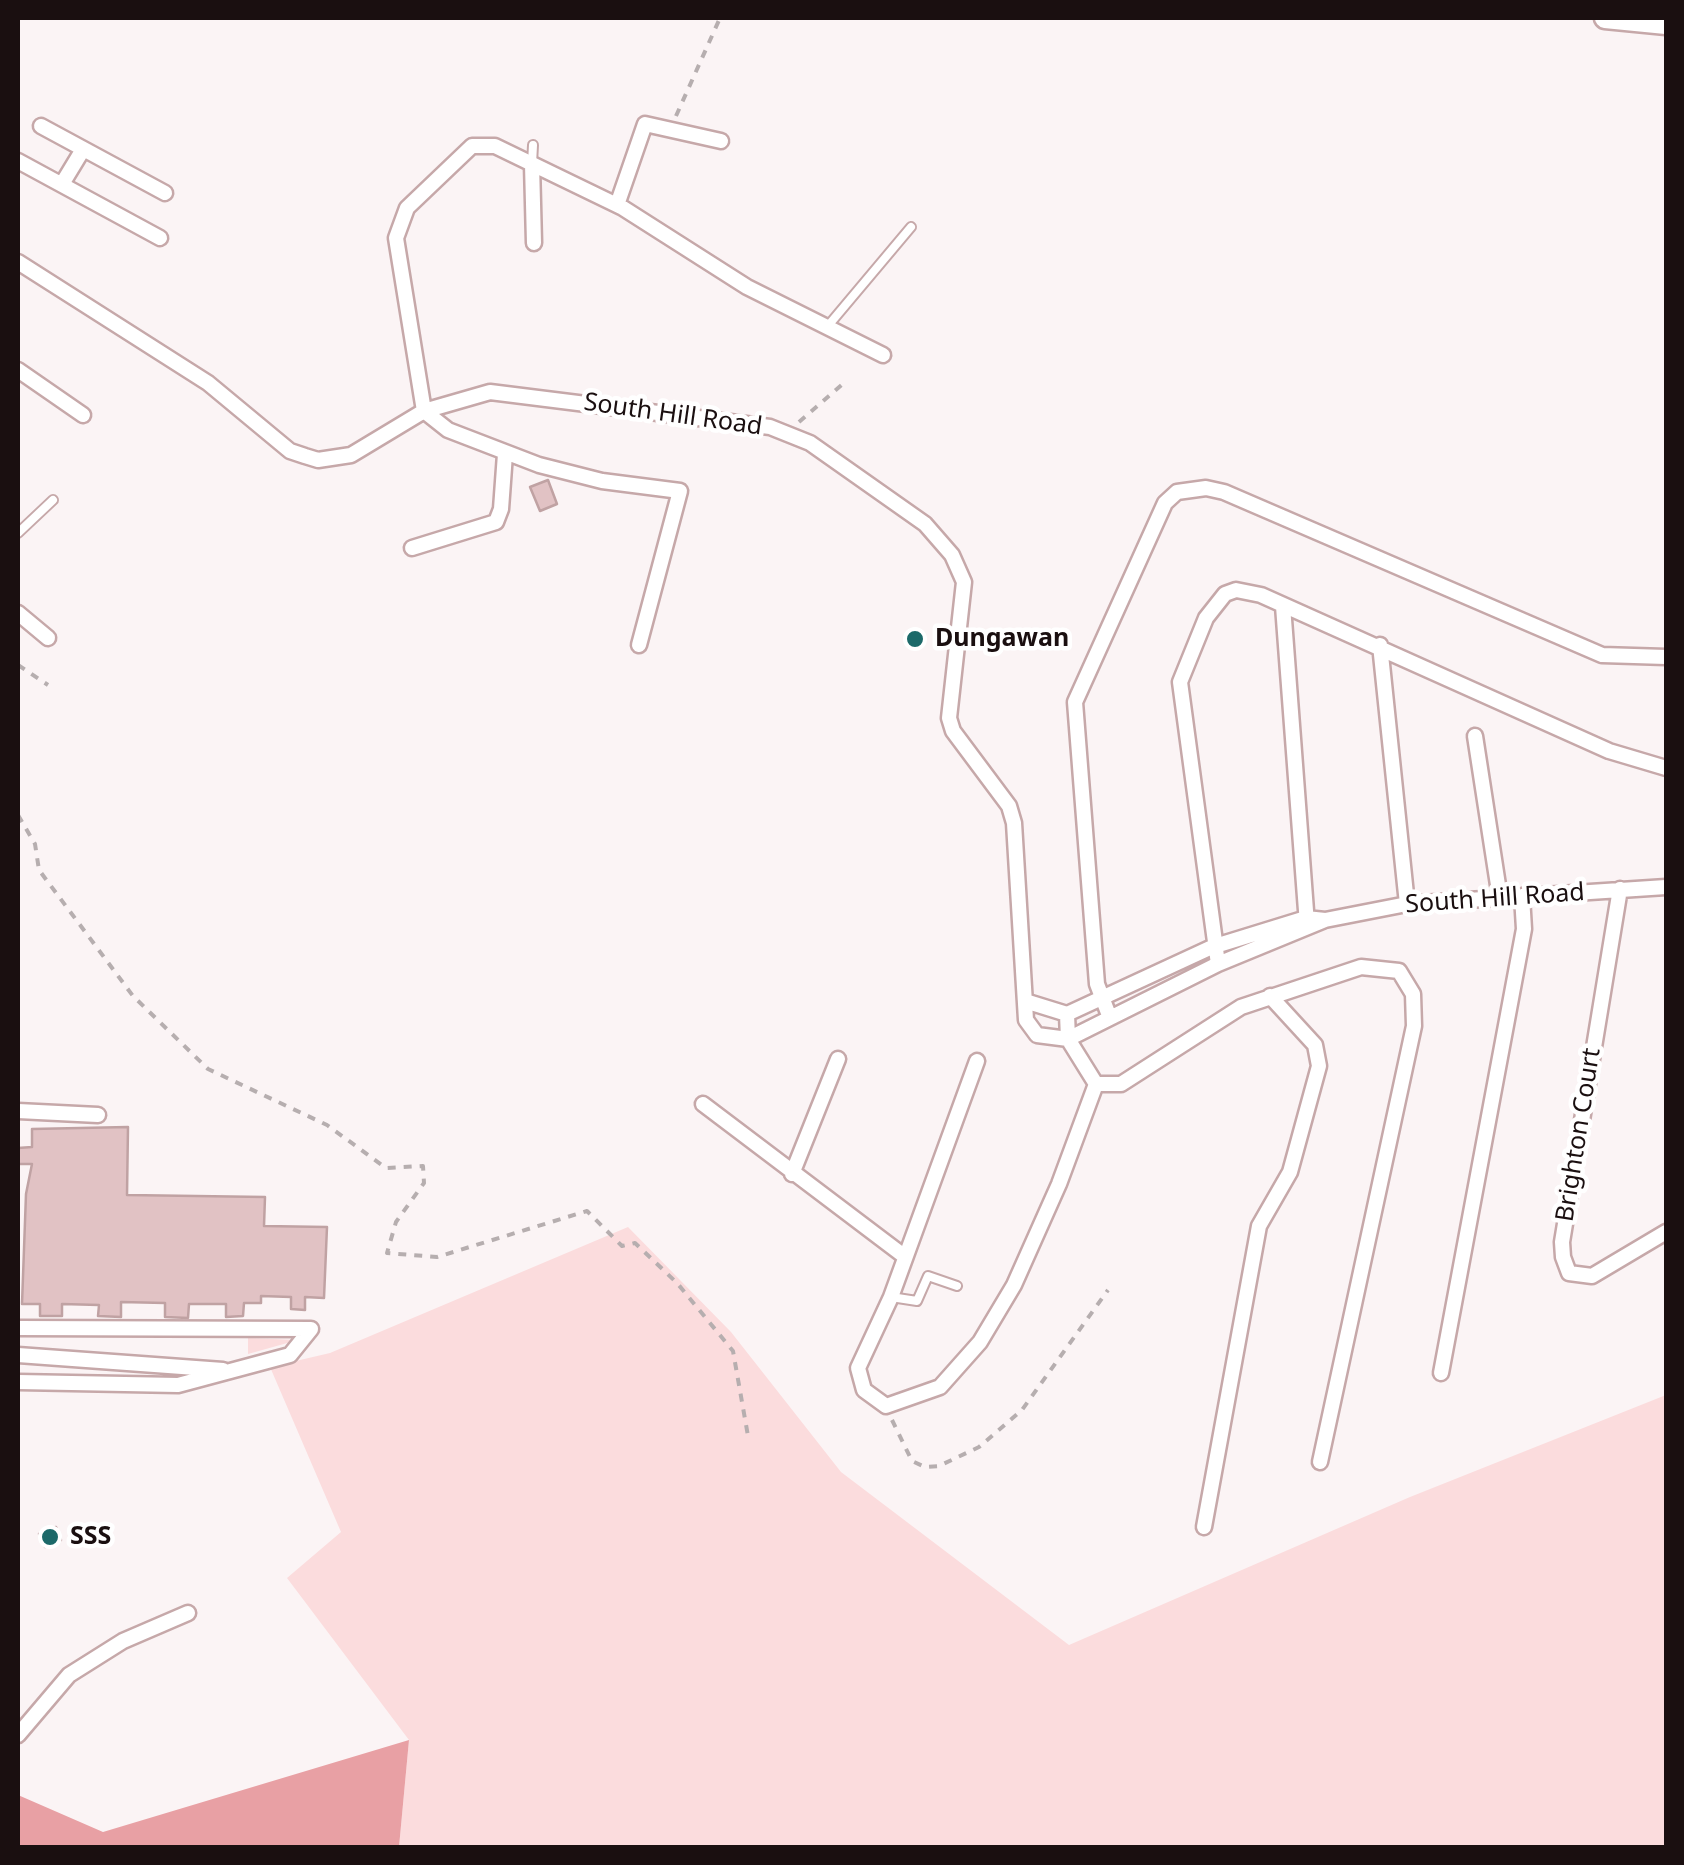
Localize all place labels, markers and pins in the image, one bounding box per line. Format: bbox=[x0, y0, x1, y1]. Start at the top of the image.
place label: Dungawan bbox=[935, 624, 1069, 654]
marker: Dungawan bbox=[904, 628, 926, 650]
place label: SSS bbox=[70, 1522, 111, 1552]
marker: SSS bbox=[39, 1526, 61, 1548]

